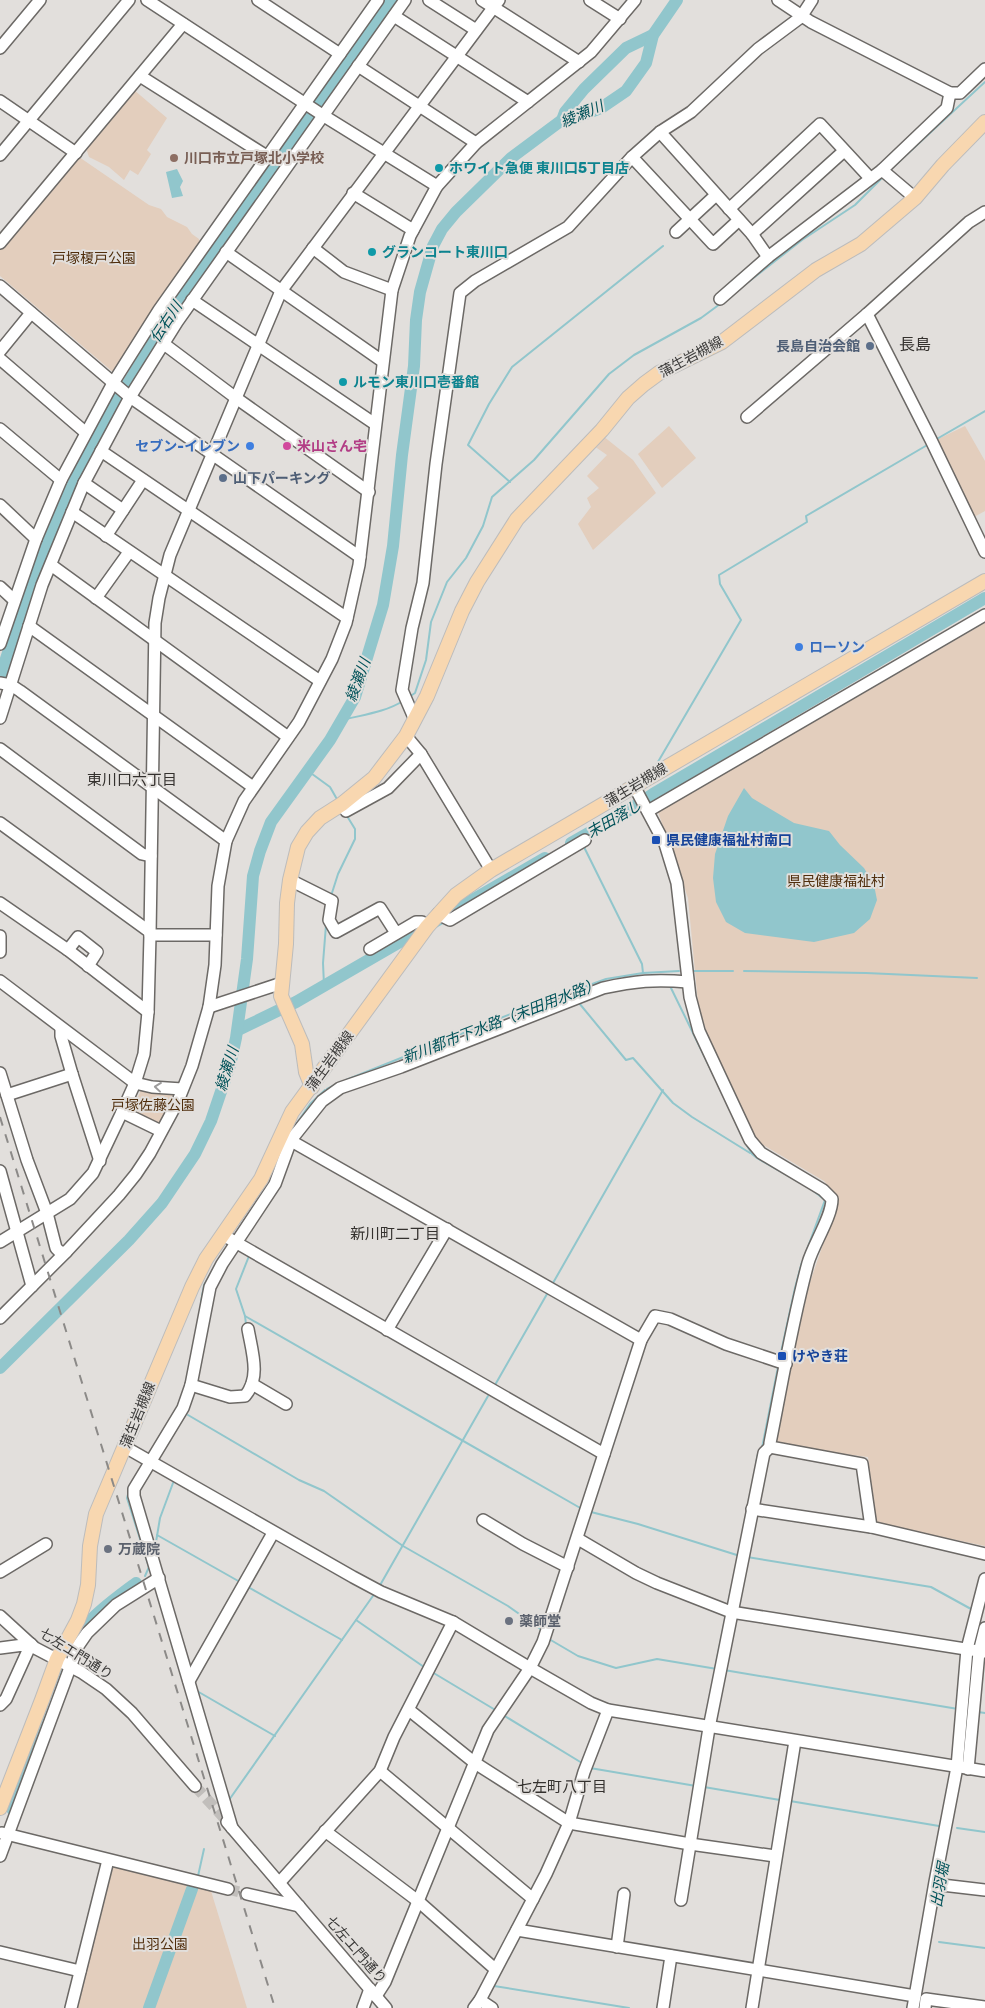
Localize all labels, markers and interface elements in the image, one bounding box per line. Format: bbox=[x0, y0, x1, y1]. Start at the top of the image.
water label: 綾瀬川 bbox=[558, 96, 608, 131]
place label: 川口市立戸塚北小学校 bbox=[184, 150, 324, 167]
marker: 川口市立戸塚北小学校 bbox=[168, 152, 180, 164]
place label: ホワイト急便 東川口5丁目店 bbox=[449, 160, 629, 177]
marker: ホワイト急便 東川口5丁目店 bbox=[433, 162, 445, 174]
place label: グランコート東川口 bbox=[382, 244, 508, 261]
marker: グランコート東川口 bbox=[366, 246, 378, 258]
park label: 戸塚榎戸公園 bbox=[52, 250, 136, 267]
water label: 伝右川 bbox=[146, 297, 187, 346]
street label: 蒲生岩槻線 bbox=[656, 333, 726, 381]
district label: 長島 bbox=[899, 335, 931, 354]
place label: 長島自治会館 bbox=[776, 338, 860, 355]
marker: 長島自治会館 bbox=[864, 340, 876, 352]
place label: ルモン東川口壱番館 bbox=[353, 374, 479, 391]
marker: ルモン東川口壱番館 bbox=[337, 376, 349, 388]
place label: セブン-イレブン bbox=[135, 438, 240, 455]
place label: 米山さん宅 bbox=[297, 438, 367, 455]
marker: セブン-イレブン bbox=[244, 440, 256, 452]
marker: 米山さん宅 bbox=[281, 440, 293, 452]
place label: 山下パーキング bbox=[233, 470, 331, 487]
marker: 山下パーキング bbox=[217, 472, 229, 484]
place label: ローソン bbox=[809, 639, 865, 656]
marker: ローソン bbox=[793, 641, 805, 653]
water label: 綾瀬川 bbox=[342, 654, 375, 704]
street label: 蒲生岩槻線 bbox=[602, 760, 670, 810]
district label: 東川口六丁目 bbox=[87, 771, 177, 789]
water label: 末田落し bbox=[584, 796, 644, 842]
place label: 県民健康福祉村南口 bbox=[666, 832, 792, 849]
marker: 県民健康福祉村南口 bbox=[650, 834, 662, 846]
park label: 県民健康福祉村 bbox=[787, 873, 885, 890]
water label: 新川都市下水路（末田用水路） bbox=[400, 975, 602, 1067]
street label: 蒲生岩槻線 bbox=[303, 1028, 357, 1094]
water label: 綾瀬川 bbox=[212, 1043, 243, 1093]
one-way arrow bbox=[154, 1082, 162, 1093]
park label: 戸塚佐藤公園 bbox=[111, 1097, 195, 1114]
district label: 新川町二丁目 bbox=[350, 1225, 440, 1243]
place label: けやき荘 bbox=[792, 1348, 848, 1365]
marker: けやき荘 bbox=[776, 1350, 788, 1362]
street label: 蒲生岩槻線 bbox=[117, 1379, 159, 1451]
place label: 万蔵院 bbox=[118, 1541, 160, 1558]
marker: 万蔵院 bbox=[102, 1543, 114, 1555]
place label: 薬師堂 bbox=[519, 1613, 561, 1630]
marker: 薬師堂 bbox=[503, 1615, 515, 1627]
street label: 七左エ門通り bbox=[36, 1625, 116, 1683]
district label: 七左町八丁目 bbox=[517, 1778, 607, 1796]
water label: 出羽堀 bbox=[927, 1859, 953, 1909]
street label: 七左エ門通り bbox=[322, 1913, 390, 1987]
park label: 出羽公園 bbox=[132, 1936, 188, 1953]

